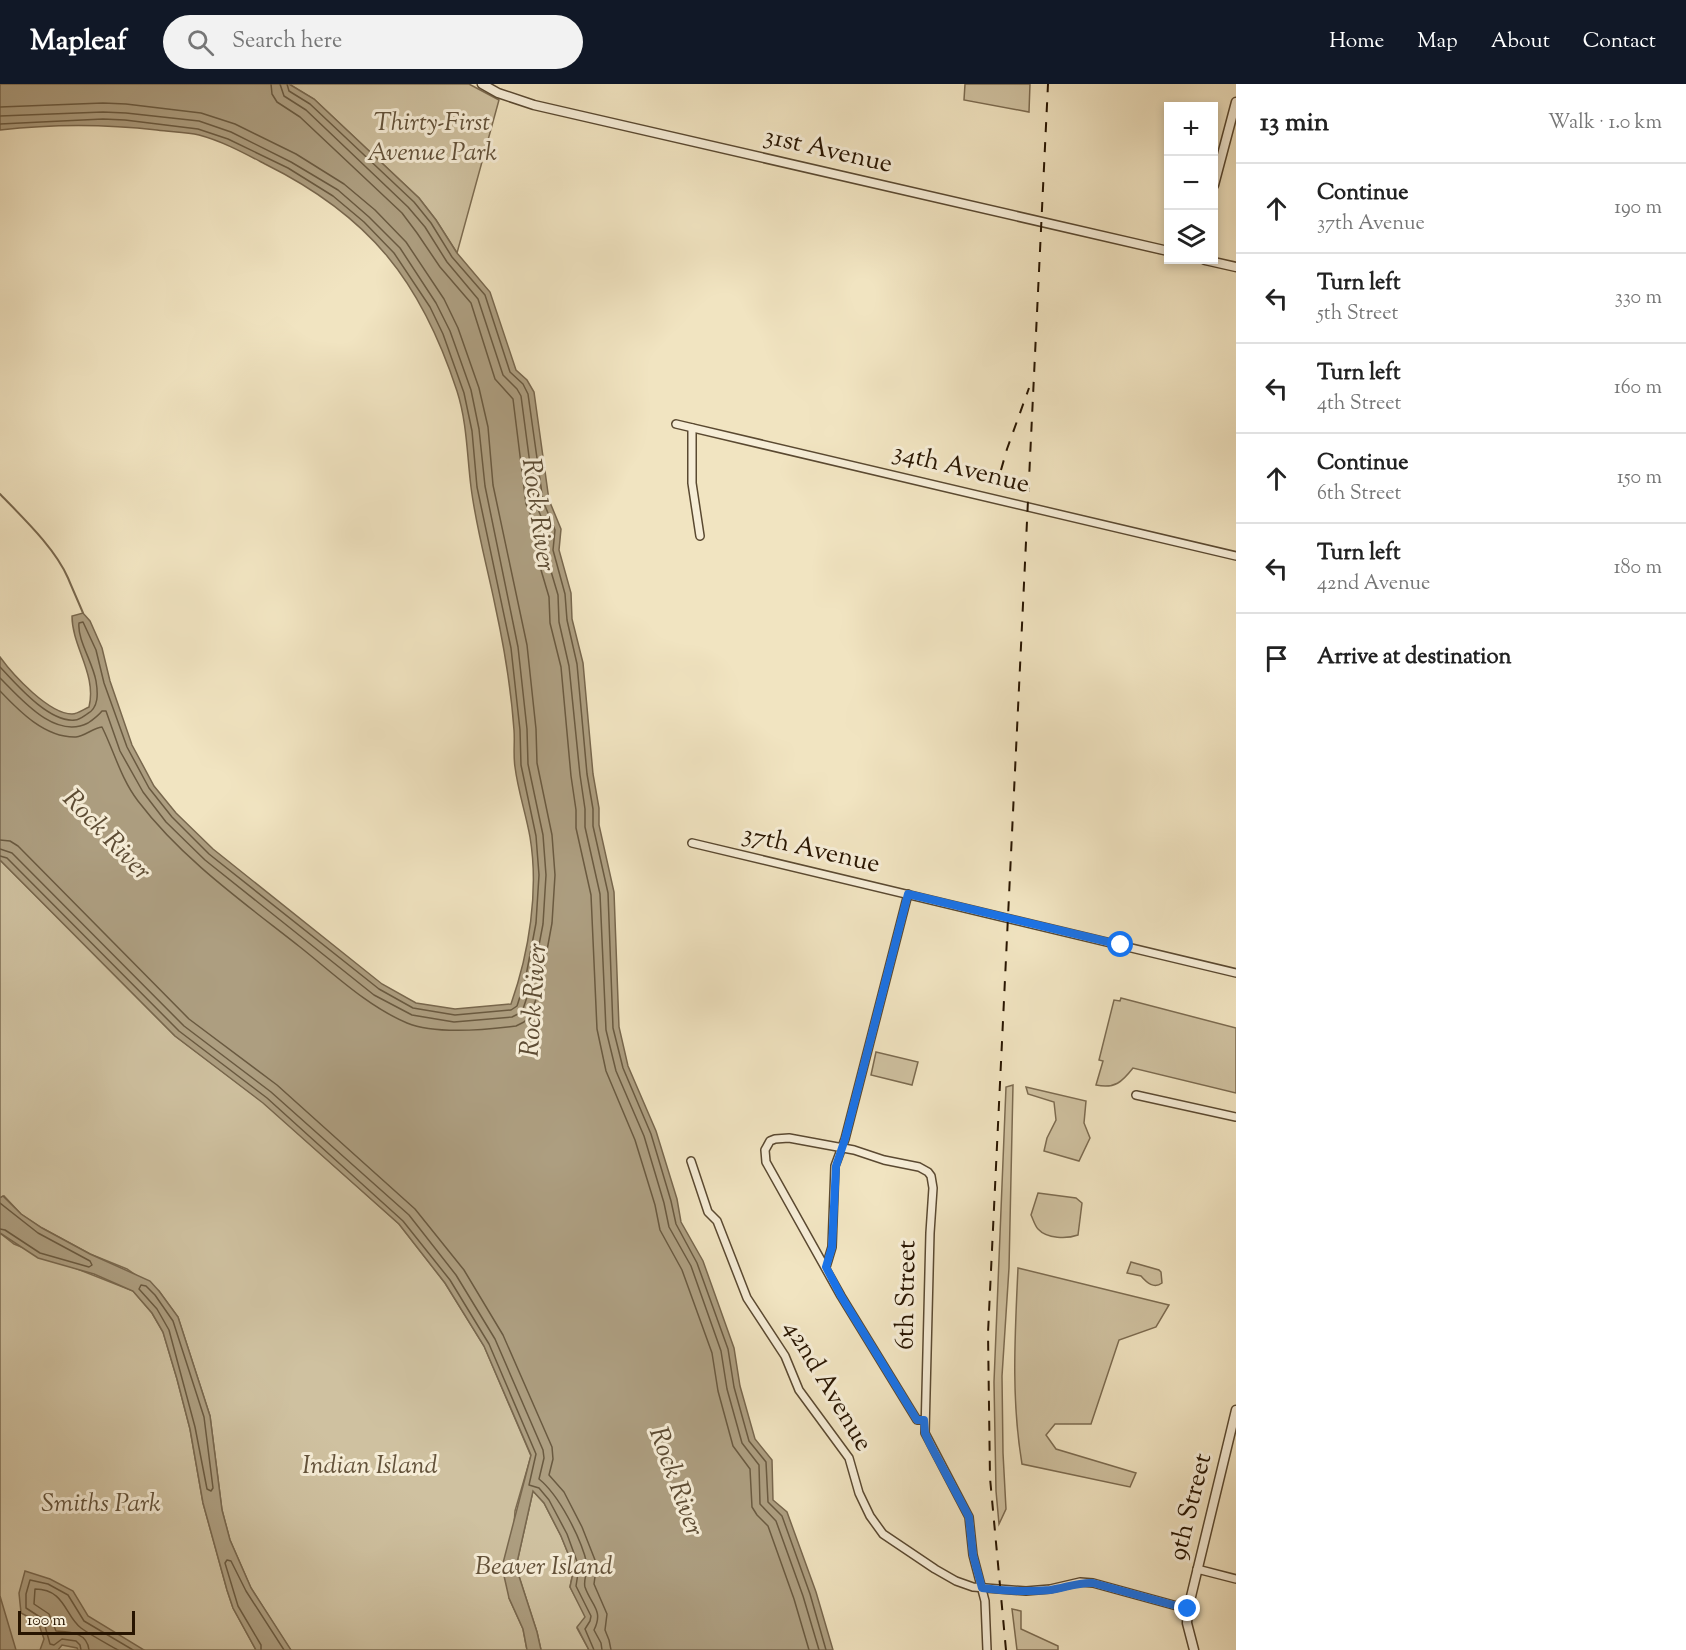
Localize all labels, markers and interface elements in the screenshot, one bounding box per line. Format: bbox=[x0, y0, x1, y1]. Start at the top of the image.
search box bbox=[163, 15, 583, 69]
text: Mapleaf bbox=[30, 22, 127, 62]
icon: search bbox=[184, 26, 217, 59]
text: Search here bbox=[232, 26, 342, 58]
text: Home bbox=[1329, 27, 1384, 57]
text: Map bbox=[1417, 27, 1458, 57]
text: About bbox=[1491, 27, 1550, 57]
text: Contact bbox=[1583, 27, 1656, 57]
map controls bbox=[1164, 102, 1218, 264]
button: + bbox=[1164, 102, 1218, 156]
park label: Thirty-First Avenue Park bbox=[367, 105, 497, 172]
text: 13 min bbox=[1260, 105, 1329, 142]
text: Walk · 1.0 km bbox=[1548, 109, 1662, 138]
street label: 31st Avenue bbox=[760, 118, 896, 184]
button: − bbox=[1164, 156, 1218, 210]
text: Continue bbox=[1317, 178, 1408, 210]
icon: ahead bbox=[1260, 192, 1293, 225]
text: 190 m bbox=[1614, 194, 1662, 223]
button: layers bbox=[1164, 210, 1218, 264]
text: 37th Avenue bbox=[1317, 210, 1425, 239]
text: Turn left bbox=[1317, 268, 1400, 300]
icon: left bbox=[1260, 282, 1293, 315]
text: 330 m bbox=[1615, 284, 1662, 313]
text: 5th Street bbox=[1317, 300, 1398, 329]
text: Turn left bbox=[1317, 358, 1400, 390]
icon: left bbox=[1260, 372, 1293, 405]
text: 160 m bbox=[1614, 374, 1662, 403]
text: 4th Street bbox=[1317, 390, 1401, 419]
street label: 34th Avenue bbox=[889, 434, 1033, 504]
text: Continue bbox=[1317, 448, 1408, 480]
water label: Rock River bbox=[510, 456, 564, 575]
icon: ahead bbox=[1260, 462, 1293, 495]
text: 150 m bbox=[1617, 464, 1662, 493]
text: 6th Street bbox=[1317, 480, 1401, 509]
text: Turn left bbox=[1317, 538, 1400, 570]
icon: left bbox=[1260, 552, 1293, 585]
text: 180 m bbox=[1614, 554, 1662, 583]
text: 42nd Avenue bbox=[1317, 570, 1430, 599]
icon: arrive bbox=[1260, 642, 1293, 675]
text: Arrive at destination bbox=[1317, 642, 1512, 674]
water label: Rock River bbox=[52, 782, 160, 891]
street label: 37th Avenue bbox=[739, 816, 883, 884]
route start bbox=[1107, 931, 1133, 957]
water label: Rock River bbox=[512, 941, 558, 1058]
street label: 6th Street bbox=[888, 1240, 926, 1350]
street label: 42nd Avenue bbox=[773, 1313, 881, 1459]
water label: Rock River bbox=[637, 1422, 713, 1543]
park label: Indian Island bbox=[302, 1448, 438, 1485]
street label: 9th Street bbox=[1160, 1449, 1222, 1565]
park label: Smiths Park bbox=[41, 1486, 161, 1523]
park label: Beaver Island bbox=[475, 1549, 613, 1586]
route end bbox=[1174, 1595, 1200, 1621]
scale bar bbox=[18, 1608, 135, 1636]
text: 100 m bbox=[27, 1610, 66, 1633]

